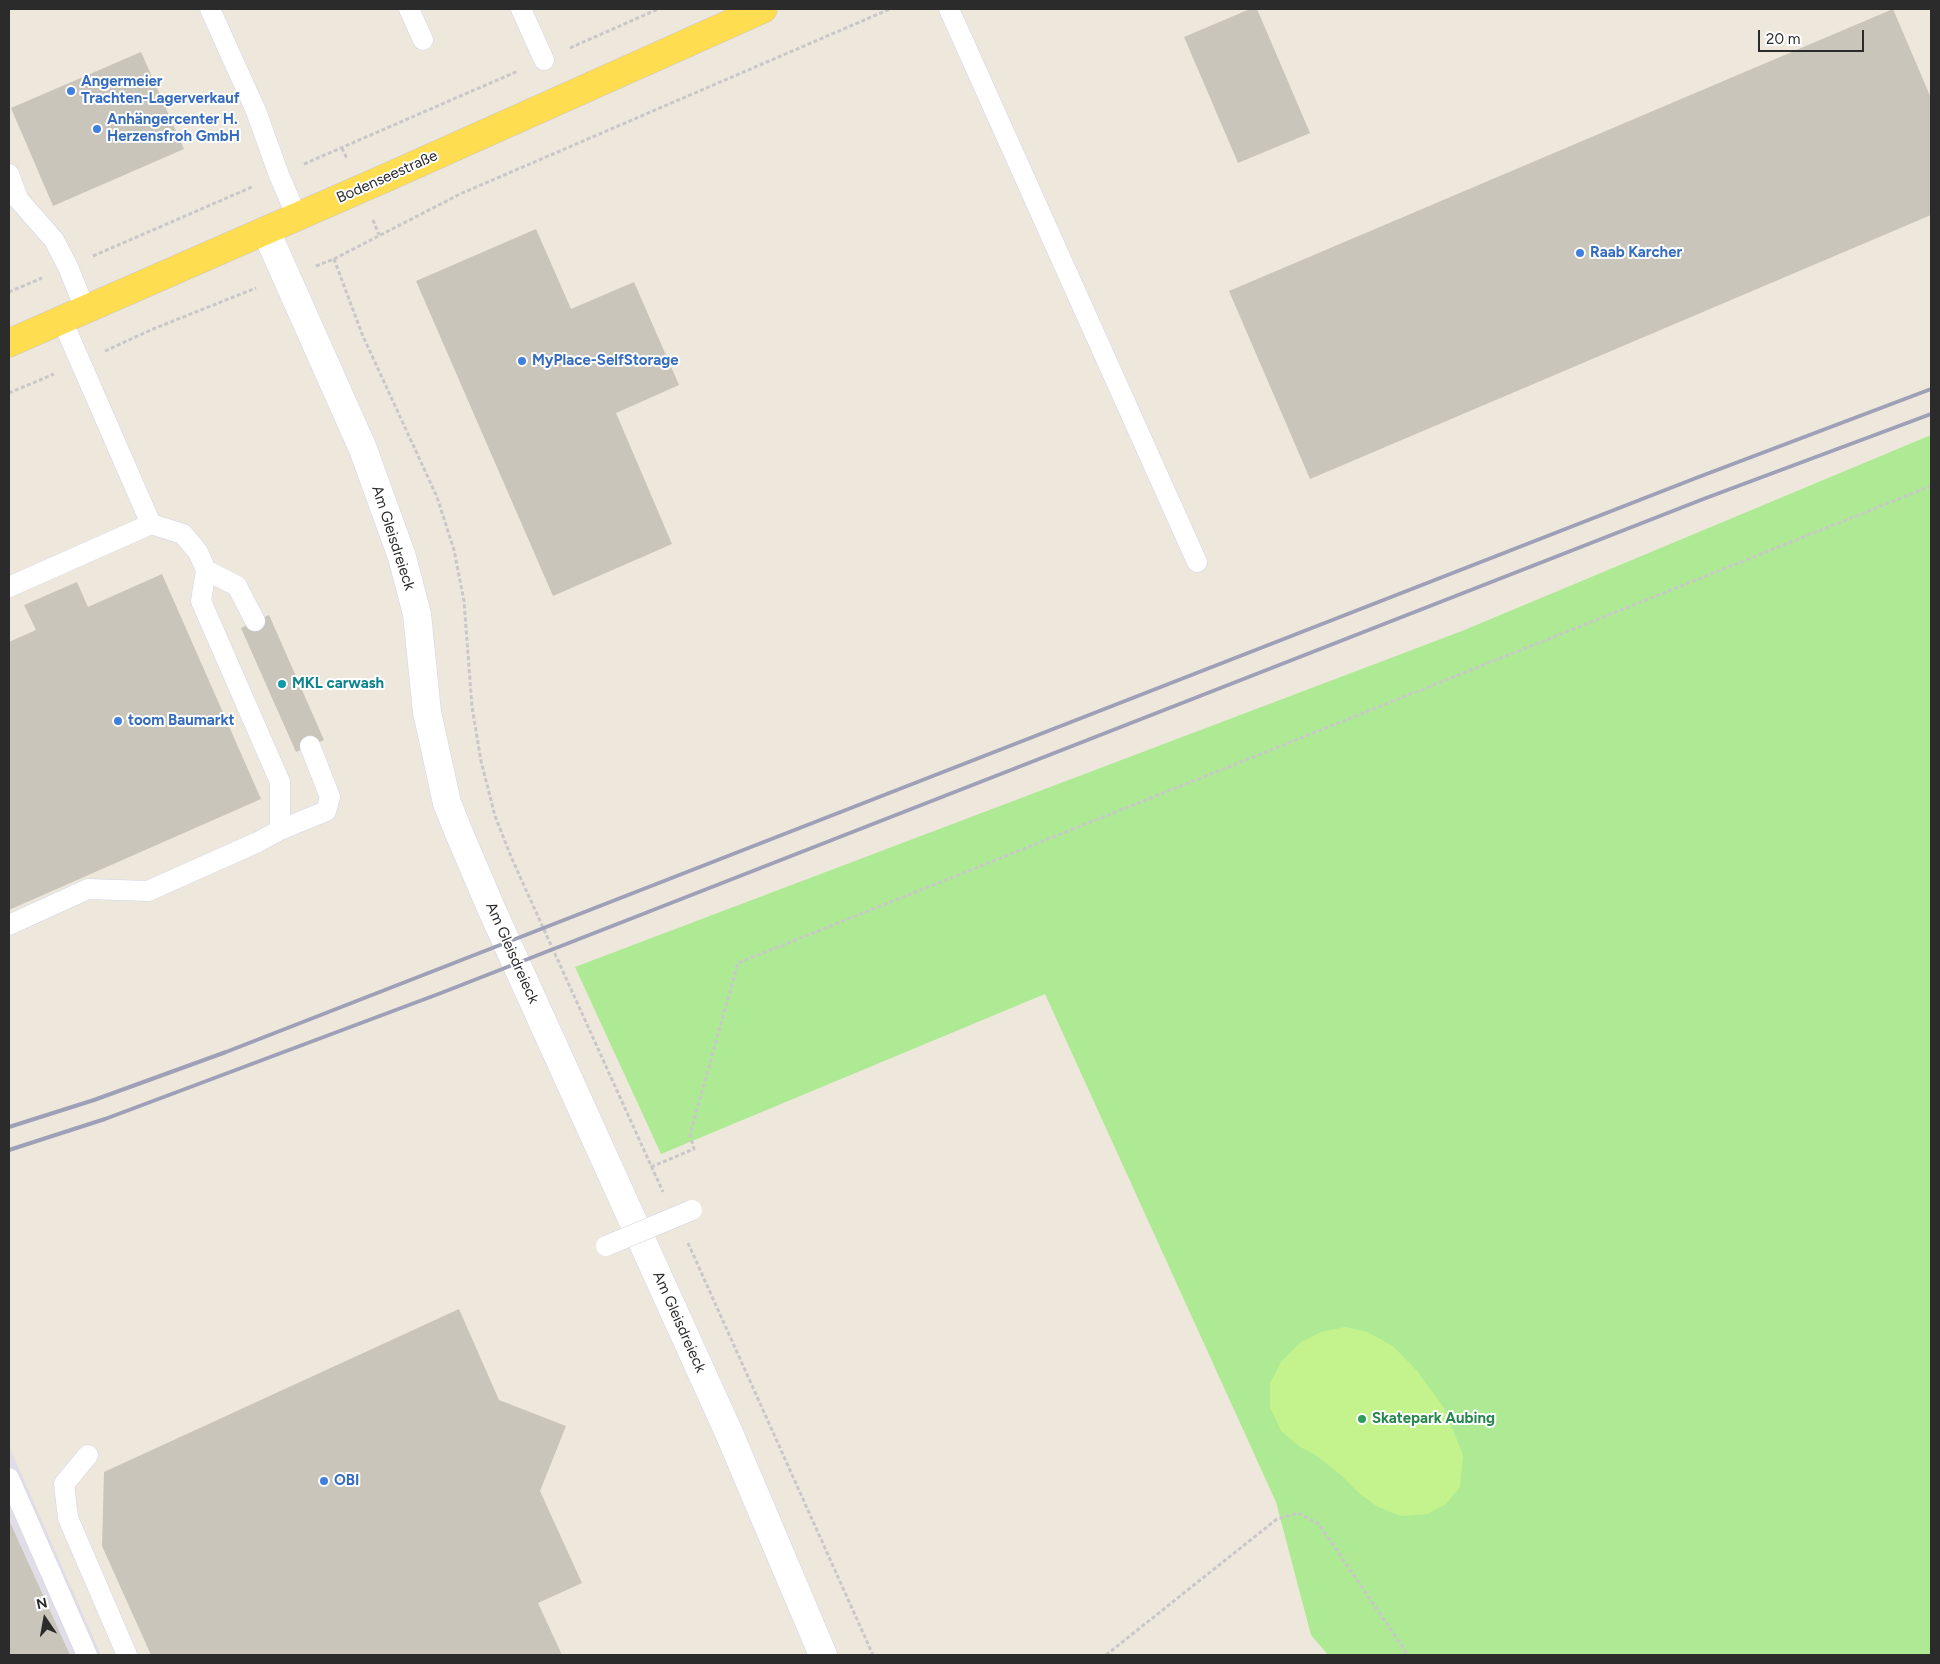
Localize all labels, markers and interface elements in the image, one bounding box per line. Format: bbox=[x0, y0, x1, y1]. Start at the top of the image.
scale bar bbox=[1760, 20, 1866, 52]
text: 20 m bbox=[1766, 30, 1800, 48]
place label: Angermeier Trachten-Lagerverkauf bbox=[81, 73, 240, 108]
marker: Angermeier Trachten-Lagerverkauf bbox=[65, 85, 77, 97]
place label: Anhängercenter H. Herzensfroh GmbH bbox=[107, 111, 240, 146]
marker: Anhängercenter H. Herzensfroh GmbH bbox=[91, 123, 103, 135]
street label: Bodenseestraße bbox=[334, 147, 440, 207]
place label: Raab Karcher bbox=[1590, 244, 1682, 262]
marker: Raab Karcher bbox=[1574, 247, 1586, 259]
place label: MyPlace-SelfStorage bbox=[532, 352, 679, 370]
marker: MyPlace-SelfStorage bbox=[516, 355, 528, 367]
street label: Am Gleisdreieck bbox=[368, 483, 418, 593]
place label: MKL carwash bbox=[292, 675, 384, 693]
marker: MKL carwash bbox=[276, 678, 288, 690]
place label: toom Baumarkt bbox=[128, 712, 235, 730]
marker: toom Baumarkt bbox=[112, 715, 124, 727]
street label: Am Gleisdreieck bbox=[482, 900, 542, 1006]
street label: Am Gleisdreieck bbox=[649, 1269, 709, 1375]
place label: Skatepark Aubing bbox=[1372, 1410, 1495, 1428]
marker: Skatepark Aubing bbox=[1356, 1413, 1368, 1425]
place label: OBI bbox=[334, 1472, 359, 1490]
marker: OBI bbox=[318, 1475, 330, 1487]
north arrow bbox=[20, 1594, 70, 1644]
text: N bbox=[35, 1594, 49, 1613]

